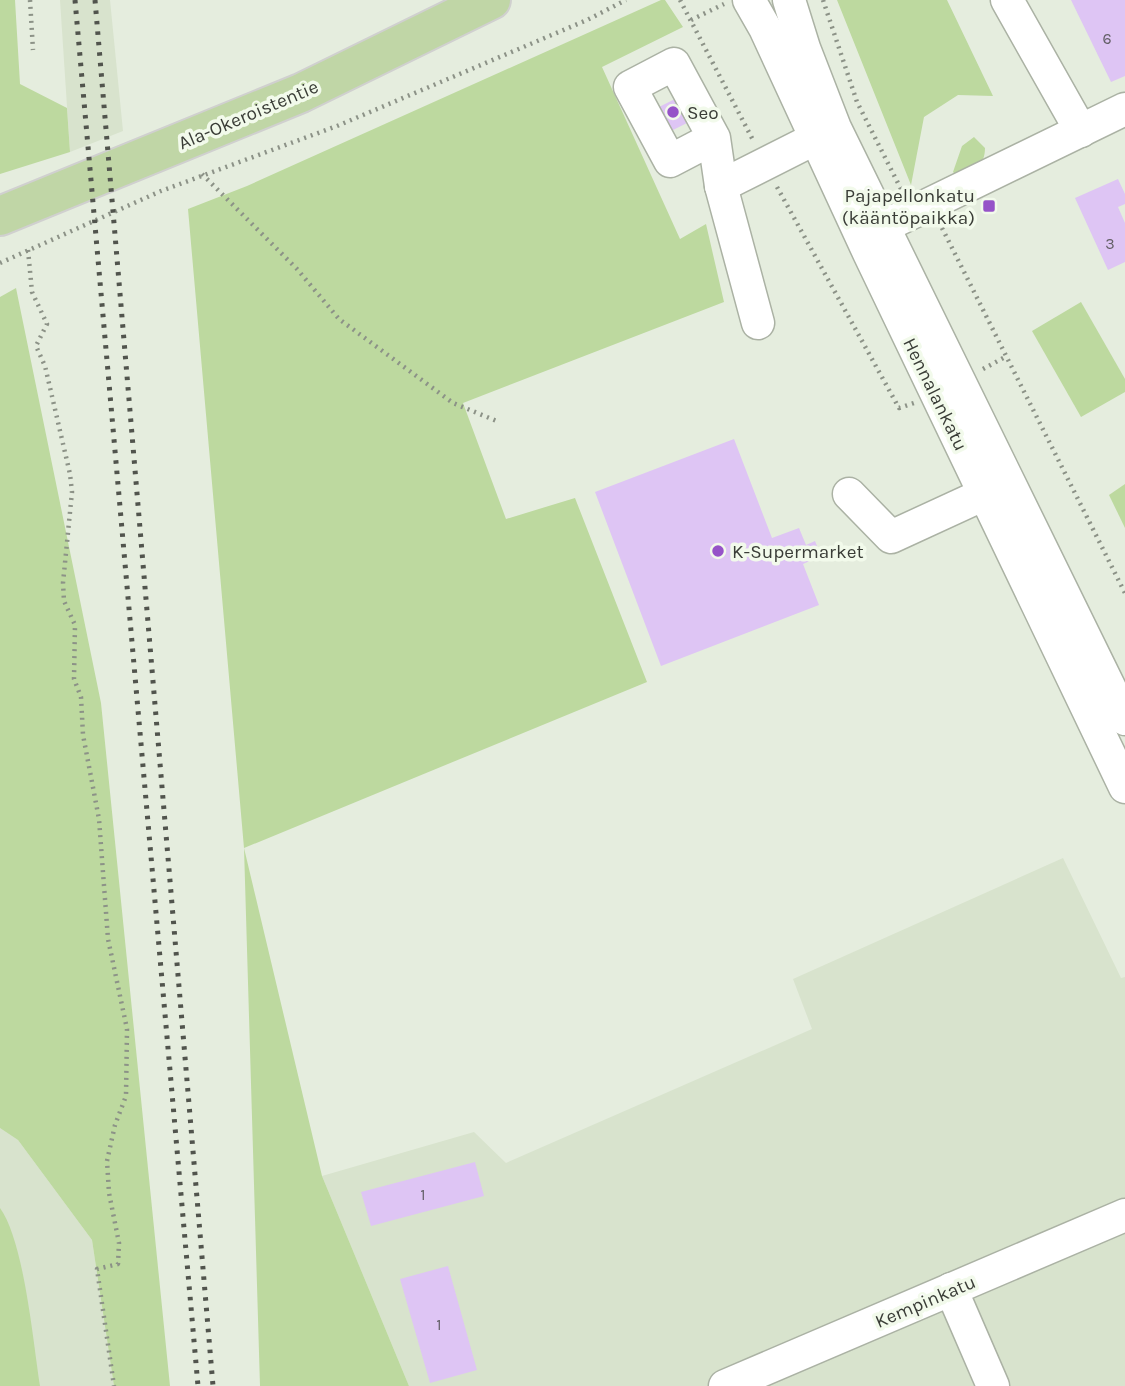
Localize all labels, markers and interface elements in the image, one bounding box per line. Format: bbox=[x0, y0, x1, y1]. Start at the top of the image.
house number: 6 bbox=[1102, 29, 1112, 48]
street label: Ala-Okeroistentie bbox=[175, 76, 322, 154]
place label: Seo bbox=[687, 102, 719, 124]
marker: Seo bbox=[665, 104, 681, 120]
place label: Pajapellonkatu (kääntöpaikka) bbox=[842, 185, 975, 229]
marker: Pajapellonkatu (kääntöpaikka) bbox=[981, 198, 997, 214]
house number: 3 bbox=[1105, 234, 1115, 253]
street label: Hennalankatu bbox=[898, 334, 972, 455]
place label: K-Supermarket bbox=[732, 541, 864, 563]
marker: K-Supermarket bbox=[710, 543, 726, 559]
house number: 1 bbox=[420, 1185, 426, 1204]
street label: Kempinkatu bbox=[872, 1271, 979, 1333]
house number: 1 bbox=[436, 1315, 442, 1334]

